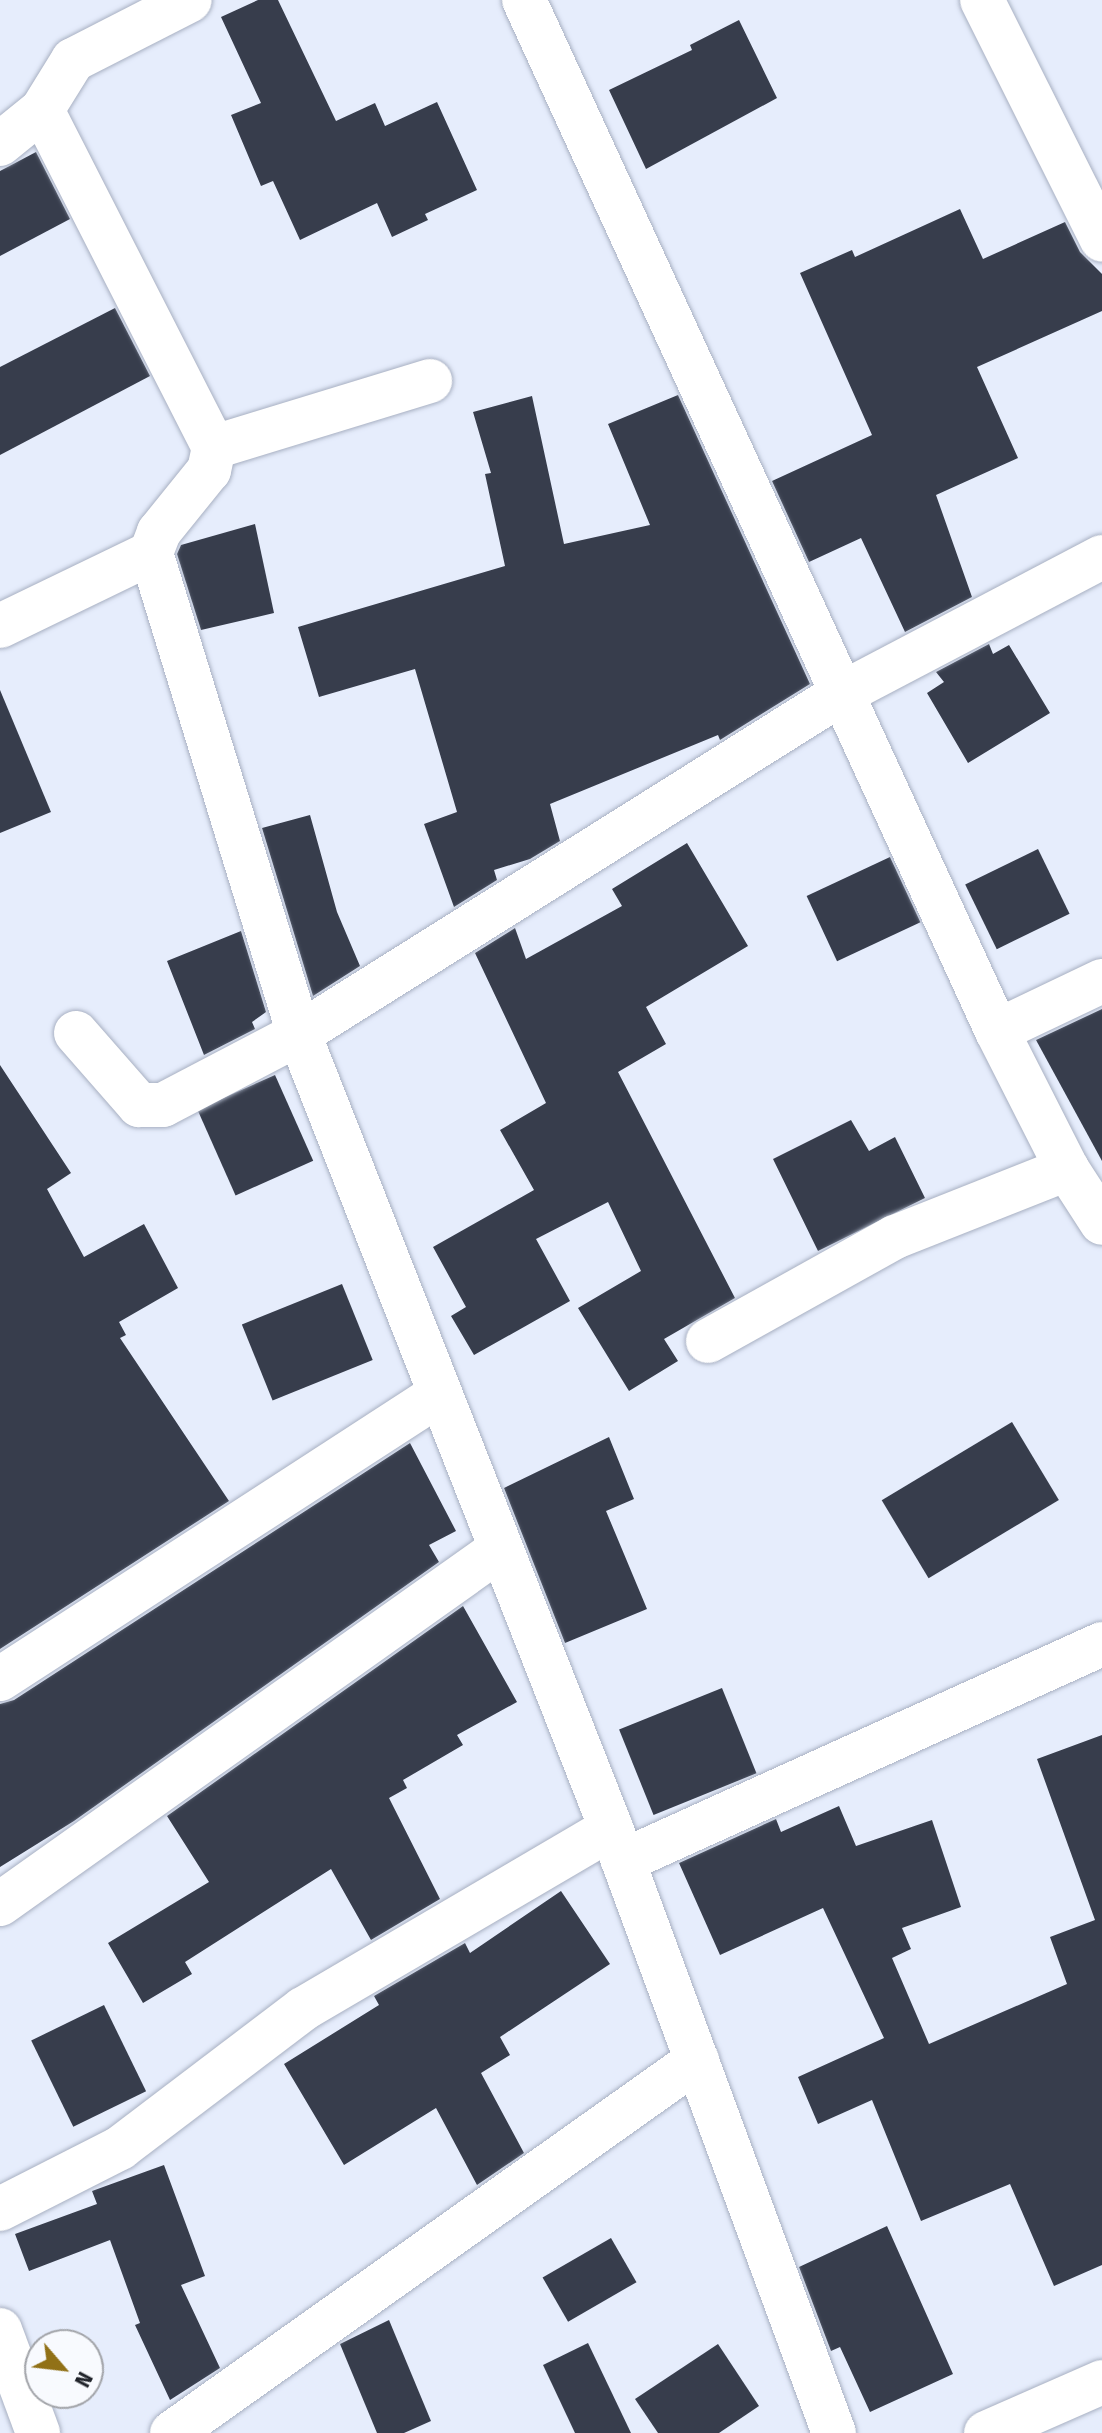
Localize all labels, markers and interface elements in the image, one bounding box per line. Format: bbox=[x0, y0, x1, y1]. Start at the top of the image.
north arrow bbox=[24, 2329, 104, 2409]
text: N bbox=[69, 2367, 99, 2392]

